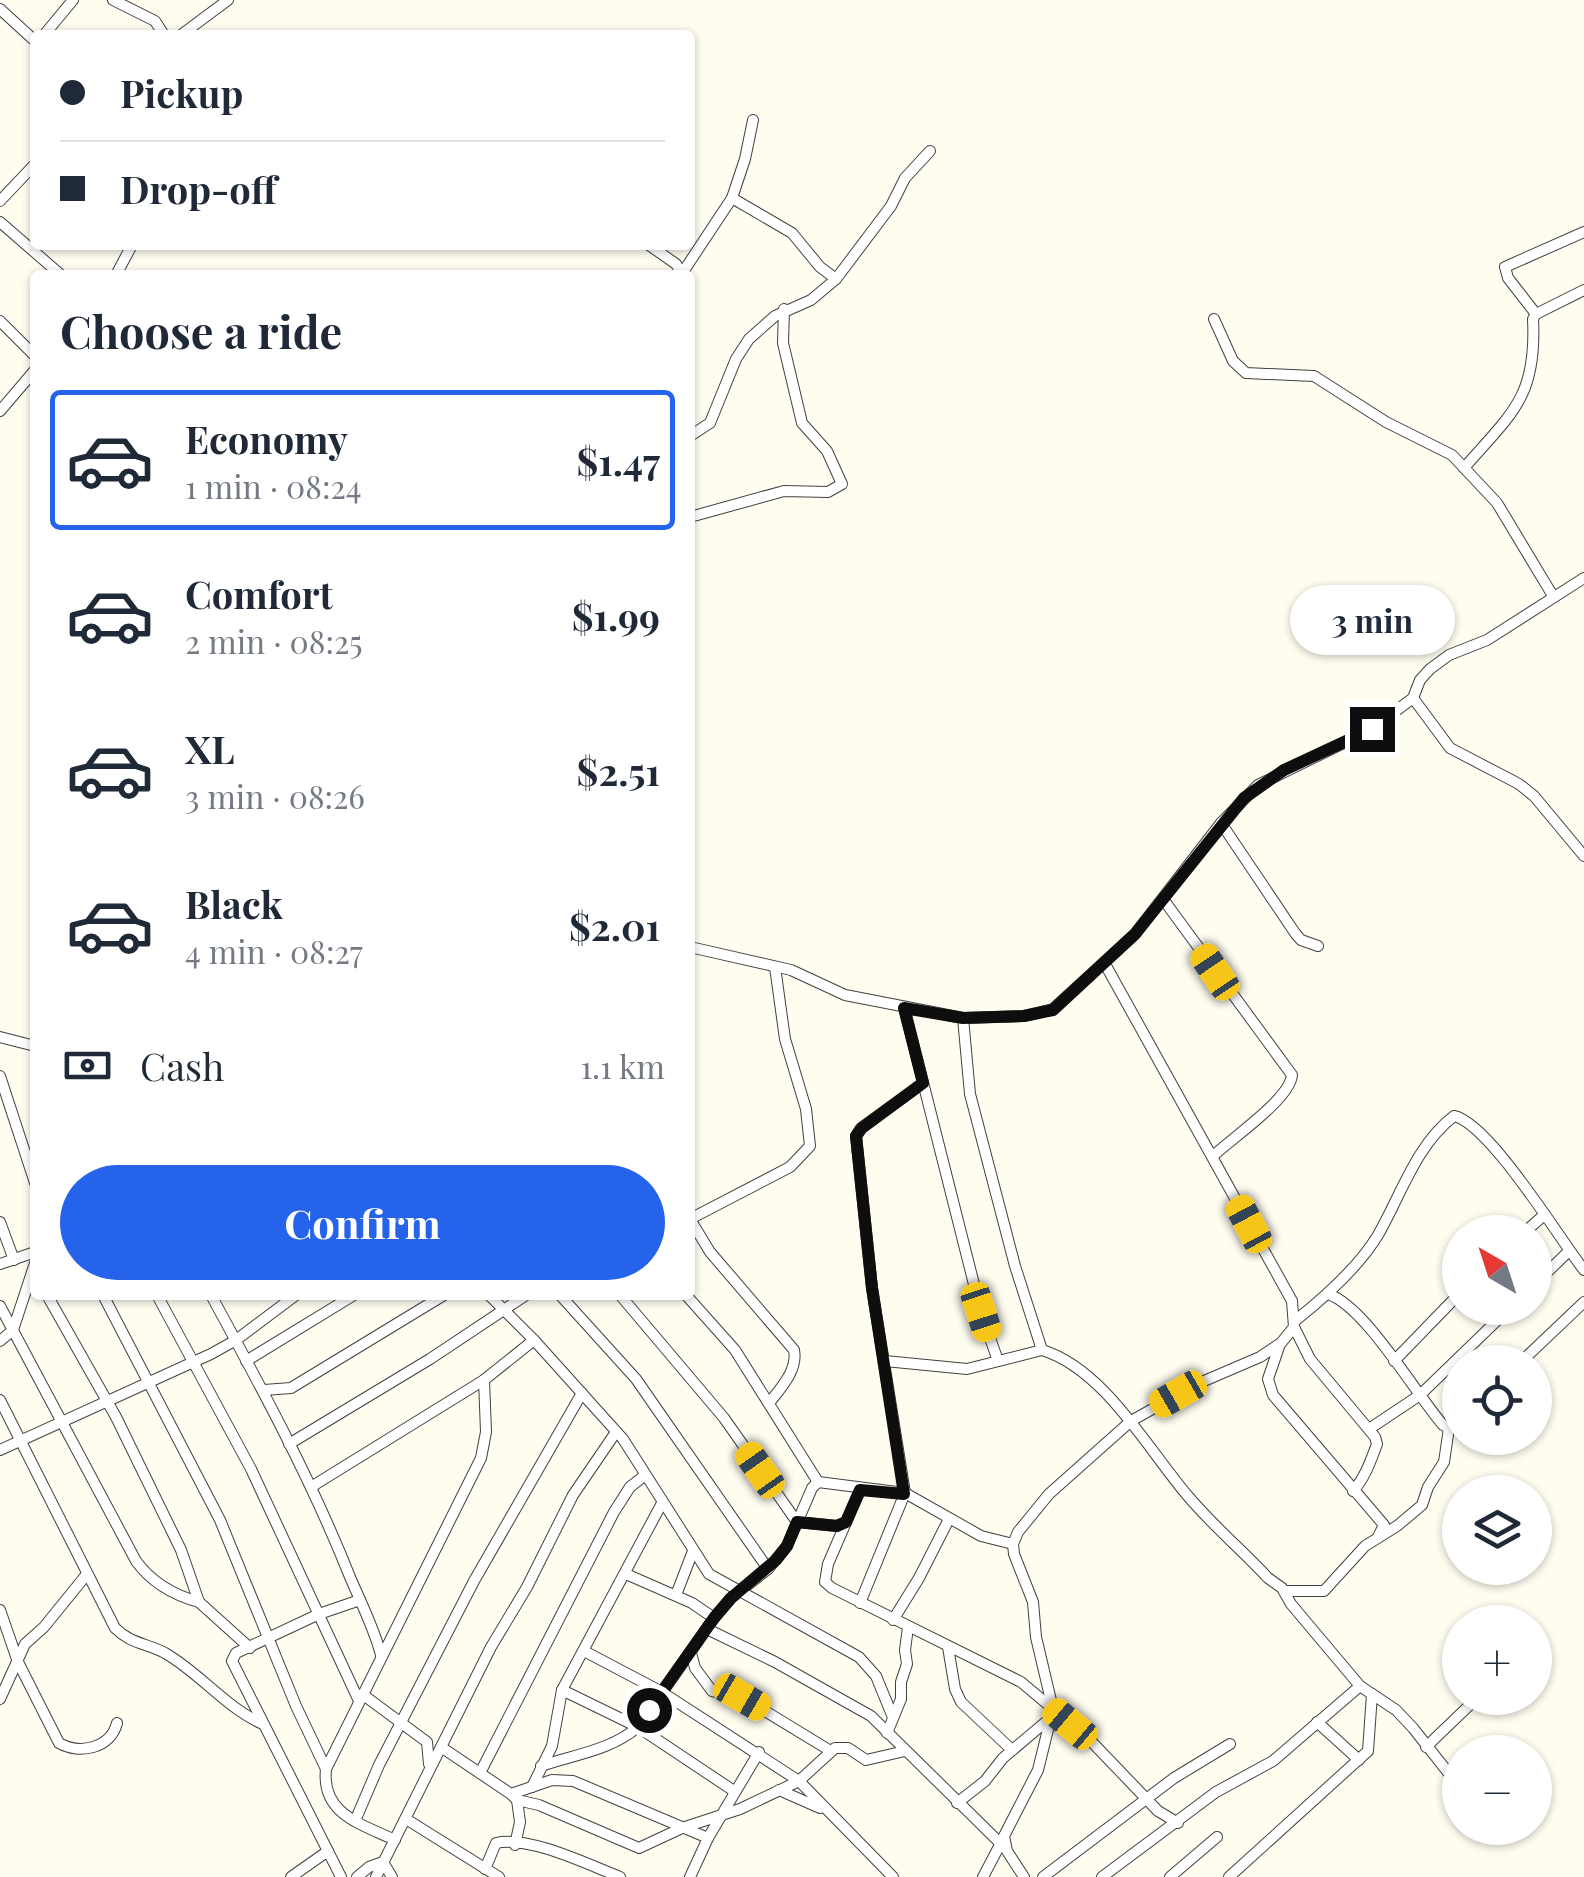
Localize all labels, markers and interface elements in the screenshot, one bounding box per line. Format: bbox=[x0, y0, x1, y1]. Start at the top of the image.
text: Pickup bbox=[120, 67, 243, 118]
text: Drop-off bbox=[120, 163, 277, 214]
text: Choose a ride bbox=[60, 300, 342, 360]
text: Economy bbox=[185, 413, 348, 464]
icon: car bbox=[65, 415, 155, 505]
text: $1.47 bbox=[576, 435, 660, 486]
text: 1 min · 08:24 bbox=[185, 464, 362, 507]
text: Comfort bbox=[185, 568, 333, 619]
icon: car bbox=[65, 570, 155, 660]
callout: 3 min bbox=[1290, 584, 1454, 654]
text: $1.99 bbox=[572, 590, 660, 641]
text: 3 min bbox=[1332, 598, 1413, 641]
text: 2 min · 08:25 bbox=[185, 619, 363, 662]
route end bbox=[1350, 707, 1395, 752]
text: XL bbox=[185, 723, 234, 774]
icon: car bbox=[65, 725, 155, 815]
text: $2.51 bbox=[577, 745, 660, 796]
text: 3 min · 08:26 bbox=[185, 774, 365, 817]
text: Black bbox=[185, 878, 283, 929]
icon: car bbox=[65, 880, 155, 970]
text: $2.01 bbox=[569, 900, 660, 951]
text: 4 min · 08:27 bbox=[185, 929, 363, 972]
car bbox=[1186, 939, 1244, 1005]
icon: cash bbox=[60, 1038, 115, 1093]
text: Cash bbox=[140, 1040, 224, 1091]
text: 1.1 km bbox=[580, 1044, 665, 1087]
button: Confirm bbox=[60, 1165, 665, 1280]
car bbox=[1222, 1190, 1276, 1258]
north arrow bbox=[1442, 1215, 1552, 1325]
map controls bbox=[1442, 1215, 1552, 1845]
car bbox=[957, 1279, 1005, 1345]
button: locate bbox=[1442, 1345, 1552, 1455]
car bbox=[1145, 1366, 1211, 1422]
car bbox=[731, 1437, 789, 1503]
button: layers bbox=[1442, 1475, 1552, 1585]
button: + bbox=[1442, 1605, 1552, 1715]
car bbox=[709, 1669, 775, 1725]
route start bbox=[627, 1688, 672, 1733]
car bbox=[1037, 1693, 1103, 1755]
button: − bbox=[1442, 1735, 1552, 1845]

